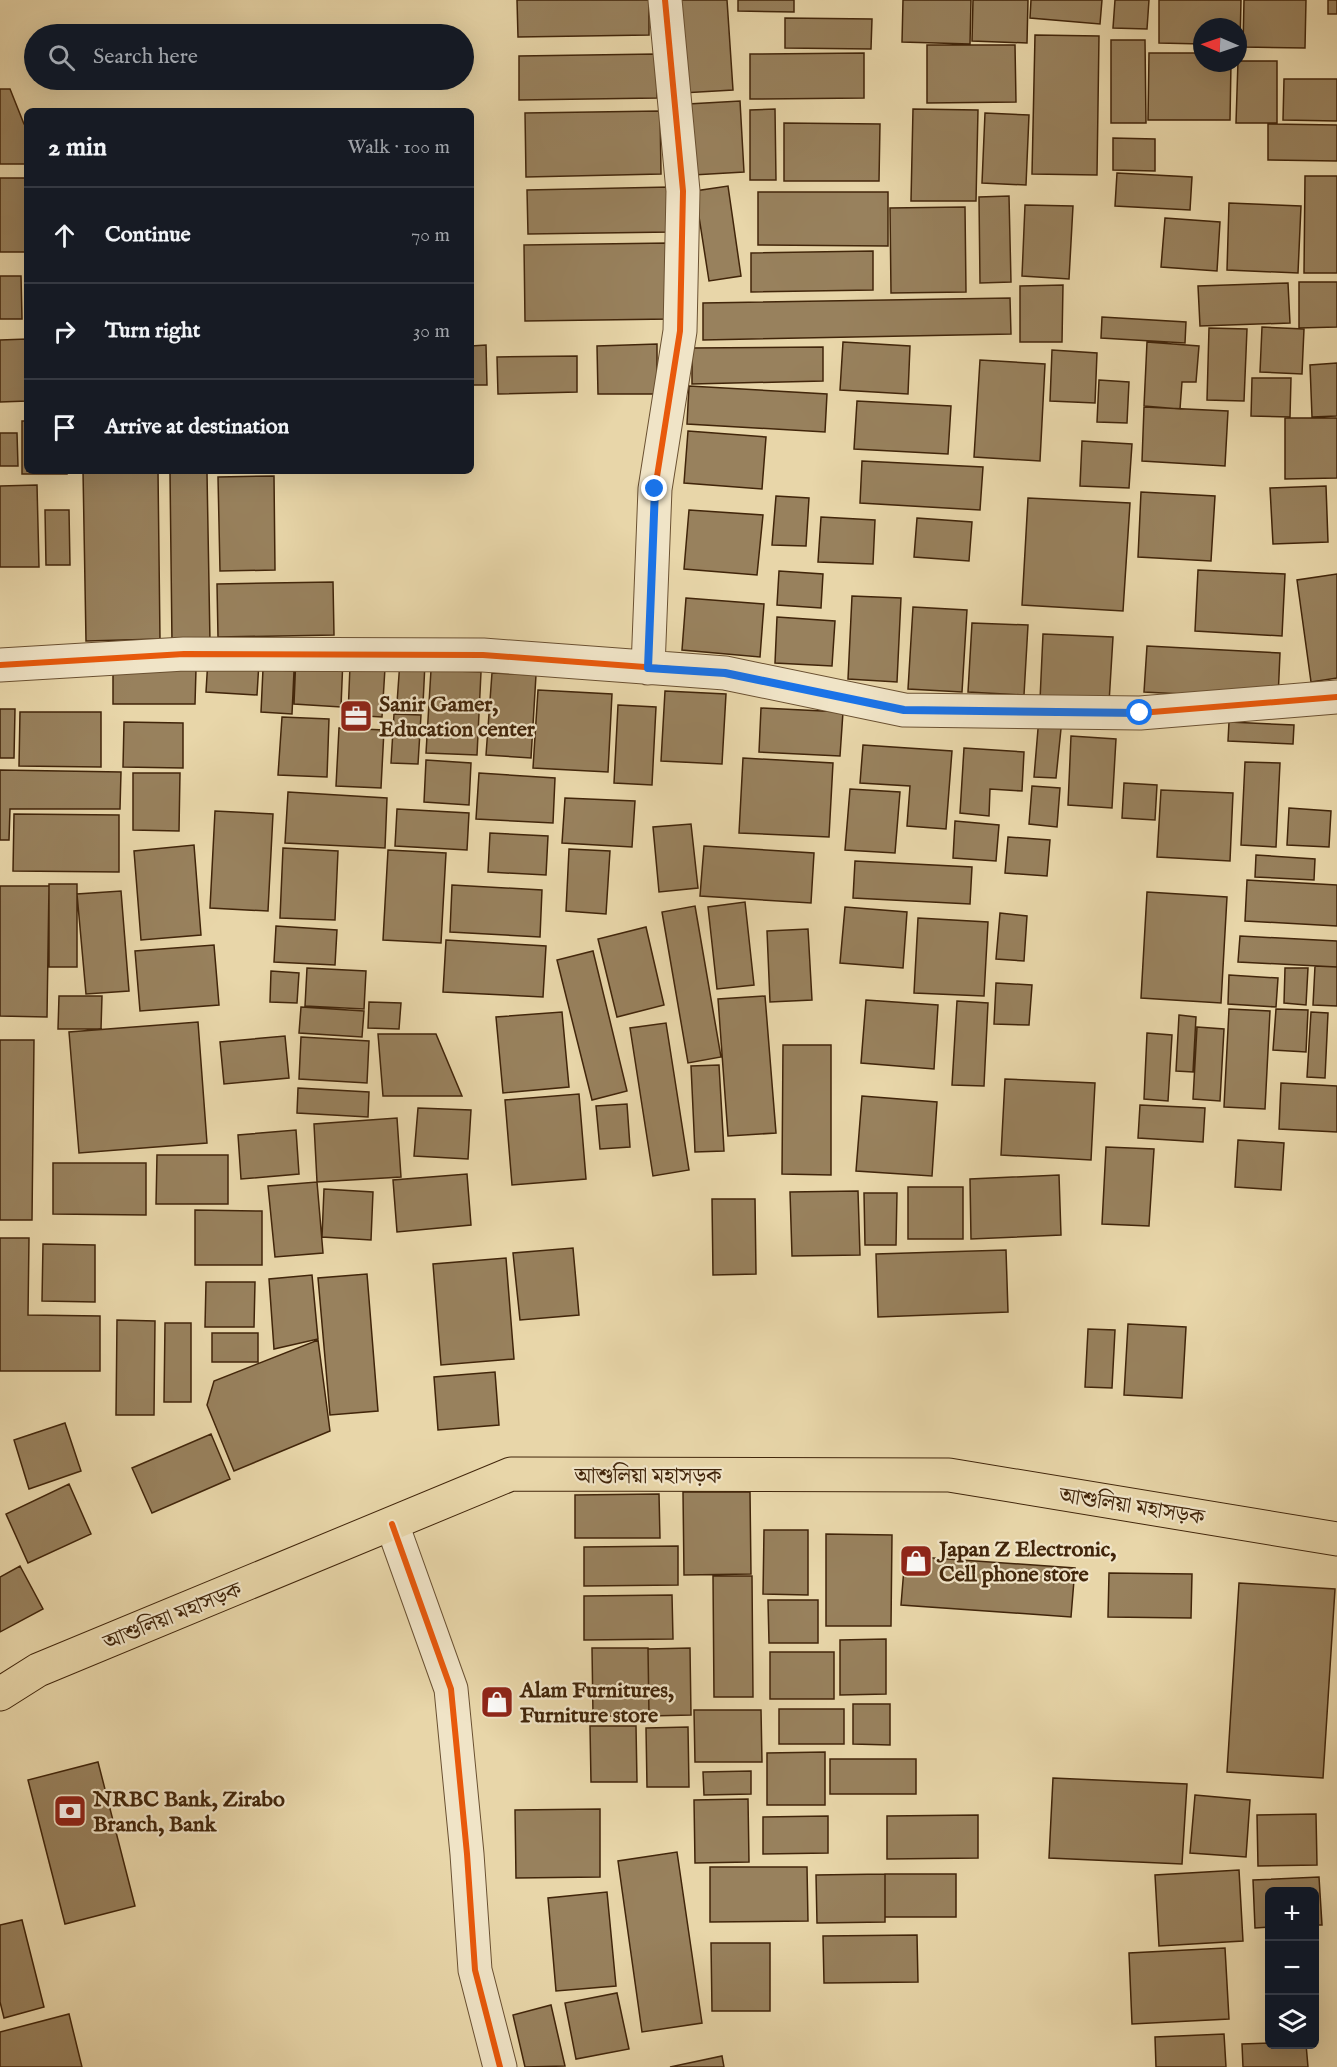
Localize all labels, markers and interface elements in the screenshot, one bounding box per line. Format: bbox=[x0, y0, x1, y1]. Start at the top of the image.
north arrow bbox=[1193, 18, 1247, 72]
search box bbox=[24, 24, 474, 90]
icon: search bbox=[45, 41, 78, 74]
text: Search here bbox=[93, 43, 198, 71]
text: 2 min bbox=[48, 131, 107, 164]
text: Walk · 100 m bbox=[347, 135, 450, 160]
icon: ahead bbox=[48, 219, 81, 252]
text: Continue bbox=[105, 221, 191, 249]
text: 70 m bbox=[411, 223, 450, 248]
icon: right bbox=[48, 315, 81, 348]
text: Turn right bbox=[105, 317, 200, 345]
text: 30 m bbox=[413, 319, 450, 344]
icon: arrive bbox=[48, 411, 81, 444]
text: Arrive at destination bbox=[105, 413, 289, 441]
route end bbox=[641, 475, 667, 501]
place label: Sanir Gamer, Education center bbox=[379, 691, 536, 744]
office icon: Sanir Gamer, Education center bbox=[338, 698, 374, 734]
route start bbox=[1126, 699, 1152, 725]
street label: আশুলিয়া মহাসড়ক bbox=[574, 1462, 723, 1491]
street label: আশুলিয়া মহাসড়ক bbox=[1056, 1481, 1208, 1533]
place label: Japan Z Electronic, Cell phone store bbox=[936, 1536, 1116, 1589]
shop icon: Japan Z Electronic, Cell phone store bbox=[898, 1543, 934, 1579]
street label: আশুলিয়া মহাসড়ক bbox=[98, 1575, 248, 1658]
place label: Alam Furnitures, Furniture store bbox=[519, 1677, 674, 1730]
shop icon: Alam Furnitures, Furniture store bbox=[479, 1684, 515, 1720]
place label: NRBC Bank, Zirabo Branch, Bank bbox=[92, 1786, 285, 1839]
bank icon: NRBC Bank, Zirabo Branch, Bank bbox=[52, 1793, 88, 1829]
map controls bbox=[1265, 1887, 1319, 2049]
button: + bbox=[1265, 1887, 1319, 1941]
button: − bbox=[1265, 1941, 1319, 1995]
button: layers bbox=[1265, 1995, 1319, 2049]

